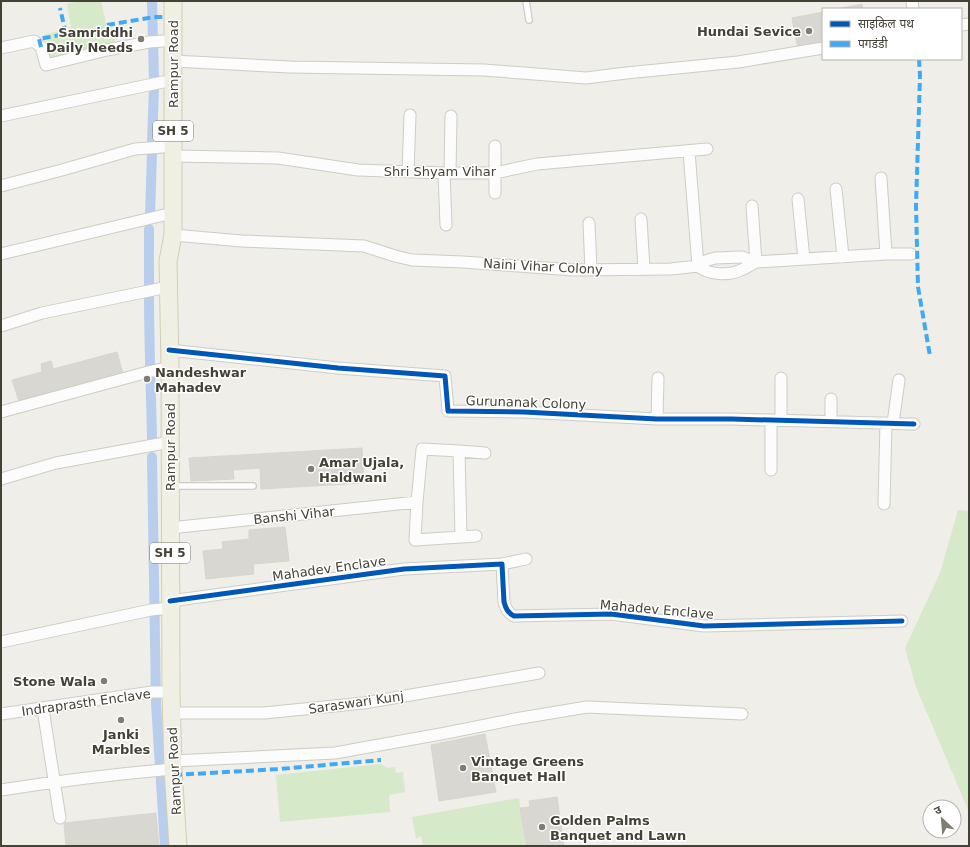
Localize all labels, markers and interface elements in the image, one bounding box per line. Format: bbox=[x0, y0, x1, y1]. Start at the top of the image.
legend bbox=[822, 8, 962, 60]
text: साइकिल पथ bbox=[858, 16, 914, 31]
street label: Rampur Road bbox=[166, 20, 181, 108]
place label: Hundai Sevice bbox=[697, 24, 801, 39]
place label: Samriddhi Daily Needs bbox=[46, 25, 133, 55]
marker: Hundai Sevice bbox=[804, 26, 814, 36]
marker: Samriddhi Daily Needs bbox=[136, 34, 146, 44]
text: पगडंडी bbox=[858, 36, 888, 51]
road number: SH 5 bbox=[153, 121, 193, 141]
street label: Shri Shyam Vihar bbox=[384, 164, 497, 179]
street label: Naini Vihar Colony bbox=[483, 256, 603, 277]
place label: Nandeshwar Mahadev bbox=[155, 365, 247, 395]
marker: Nandeshwar Mahadev bbox=[142, 374, 152, 384]
street label: Gurunanak Colony bbox=[466, 393, 587, 412]
street label: Rampur Road bbox=[163, 403, 178, 491]
place label: Amar Ujala, Haldwani bbox=[319, 455, 404, 485]
marker: Amar Ujala, Haldwani bbox=[306, 464, 316, 474]
street label: Banshi Vihar bbox=[253, 504, 336, 527]
road number: SH 5 bbox=[150, 543, 190, 563]
street label: Mahadev Enclave bbox=[271, 553, 387, 584]
street label: Mahadev Enclave bbox=[599, 597, 715, 622]
place label: Stone Wala bbox=[13, 674, 96, 689]
marker: Stone Wala bbox=[99, 676, 109, 686]
street label: Indraprasth Enclave bbox=[21, 686, 152, 719]
street label: Saraswari Kunj bbox=[308, 688, 405, 717]
marker: Janki Marbles bbox=[116, 715, 126, 725]
place label: Janki Marbles bbox=[92, 727, 150, 757]
street label: Rampur Road bbox=[165, 727, 184, 815]
place label: Vintage Greens Banquet Hall bbox=[471, 754, 584, 784]
marker: Vintage Greens Banquet Hall bbox=[458, 763, 468, 773]
north arrow bbox=[922, 799, 962, 839]
text: उ bbox=[932, 803, 944, 818]
place label: Golden Palms Banquet and Lawn bbox=[550, 813, 686, 843]
marker: Golden Palms Banquet and Lawn bbox=[537, 822, 547, 832]

